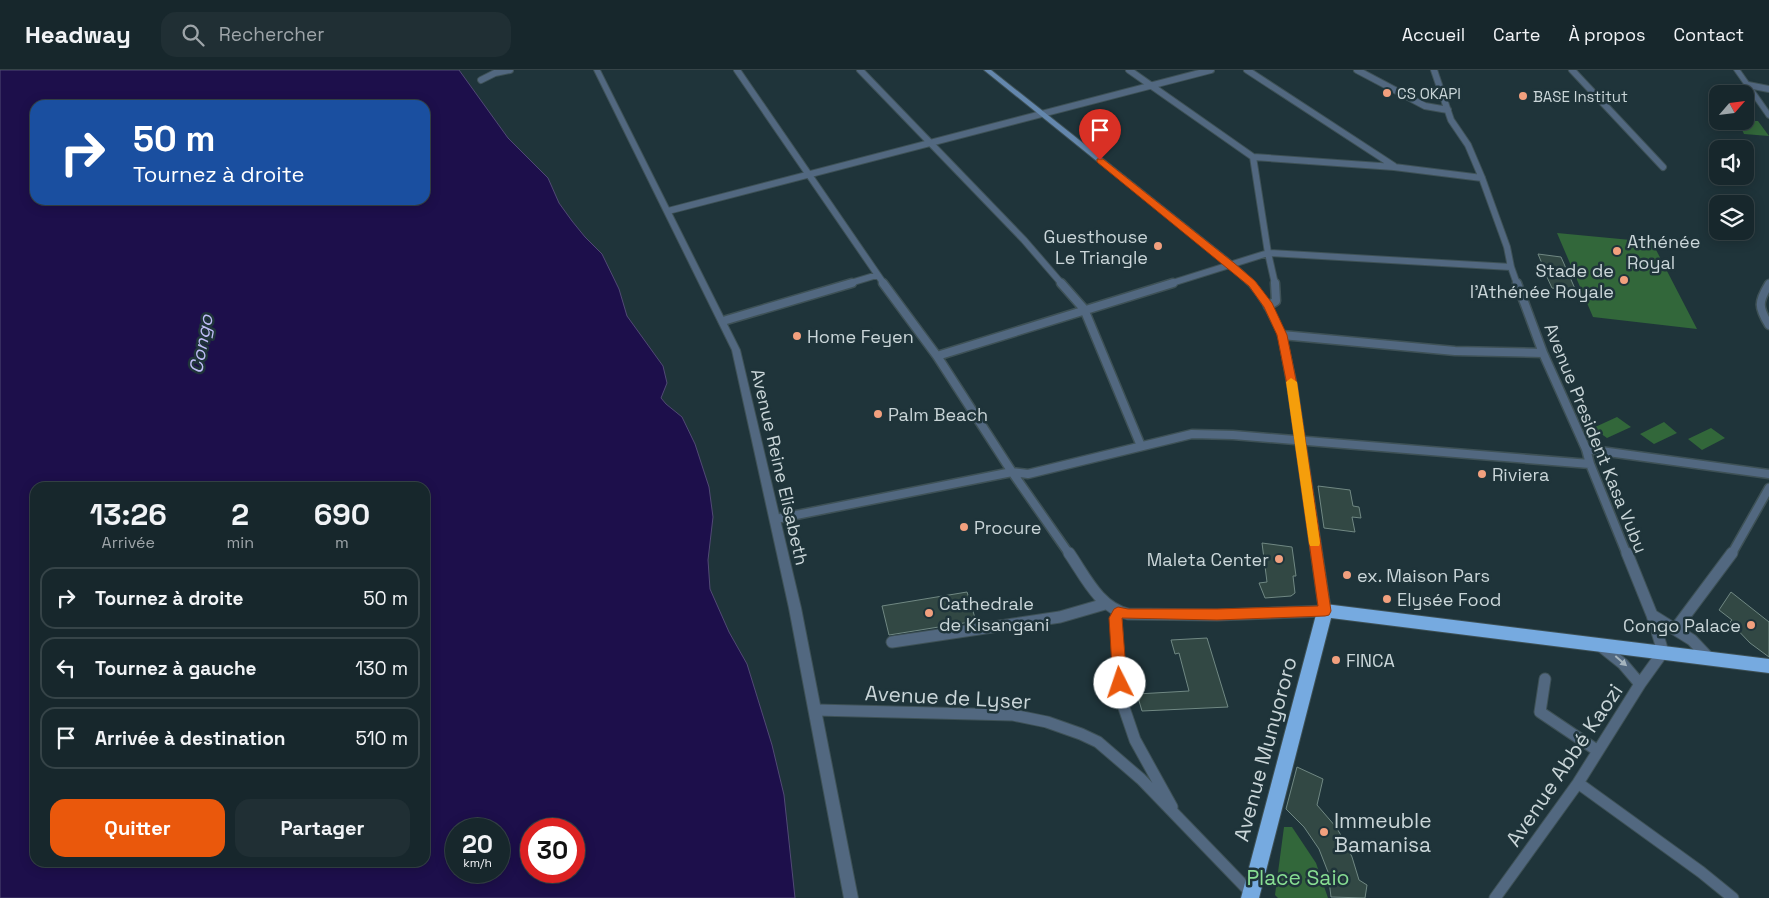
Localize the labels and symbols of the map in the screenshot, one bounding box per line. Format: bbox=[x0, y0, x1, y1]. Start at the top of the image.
place label: CS OKAPI bbox=[1397, 84, 1461, 103]
north arrow bbox=[1709, 85, 1754, 130]
marker: CS OKAPI bbox=[1381, 87, 1393, 99]
place label: BASE Institut bbox=[1533, 87, 1628, 106]
marker: BASE Institut bbox=[1517, 90, 1529, 102]
pin bbox=[1079, 109, 1121, 160]
place label: Guesthouse Le Triangle bbox=[1044, 225, 1148, 269]
place label: Athénée Royal bbox=[1627, 230, 1700, 274]
marker: Guesthouse Le Triangle bbox=[1152, 240, 1164, 252]
marker: Athénée Royal bbox=[1611, 245, 1623, 257]
place label: Stade de l'Athénée Royale bbox=[1470, 259, 1614, 303]
marker: Stade de l'Athénée Royale bbox=[1618, 274, 1630, 286]
water label: Congo bbox=[183, 311, 219, 376]
street label: Avenue President Kasa Vubu bbox=[1539, 320, 1653, 556]
place label: Home Feyen bbox=[807, 325, 914, 348]
marker: Home Feyen bbox=[791, 330, 803, 342]
street label: Avenue Reine Elisabeth bbox=[746, 367, 814, 567]
place label: Palm Beach bbox=[888, 403, 988, 426]
marker: Palm Beach bbox=[872, 408, 884, 420]
place label: Riviera bbox=[1492, 463, 1549, 486]
marker: Riviera bbox=[1476, 468, 1488, 480]
place label: Procure bbox=[974, 516, 1041, 539]
marker: Procure bbox=[958, 521, 970, 533]
place label: Maleta Center bbox=[1147, 548, 1269, 571]
marker: Maleta Center bbox=[1273, 553, 1285, 565]
place label: ex. Maison Pars bbox=[1357, 564, 1490, 587]
marker: ex. Maison Pars bbox=[1341, 569, 1353, 581]
place label: Elysée Food bbox=[1397, 588, 1501, 611]
place label: Cathedrale de Kisangani bbox=[939, 592, 1049, 636]
marker: Elysée Food bbox=[1381, 593, 1393, 605]
marker: Cathedrale de Kisangani bbox=[923, 607, 935, 619]
place label: Congo Palace bbox=[1623, 614, 1741, 637]
marker: Congo Palace bbox=[1745, 619, 1757, 631]
place label: FINCA bbox=[1346, 649, 1395, 672]
street label: Avenue Munyororo bbox=[1227, 654, 1303, 844]
marker: FINCA bbox=[1330, 654, 1342, 666]
one-way arrow bbox=[1615, 655, 1627, 666]
position arrow bbox=[1093, 656, 1145, 708]
street label: Avenue Abbé Kaozi bbox=[1499, 678, 1629, 852]
street label: Avenue de Lyser bbox=[864, 679, 1032, 715]
place label: Immeuble Bamanisa bbox=[1334, 807, 1432, 858]
speed limit sign: 30 bbox=[520, 818, 585, 883]
marker: Immeuble Bamanisa bbox=[1318, 826, 1330, 838]
park label: Place Saio bbox=[1247, 864, 1350, 891]

